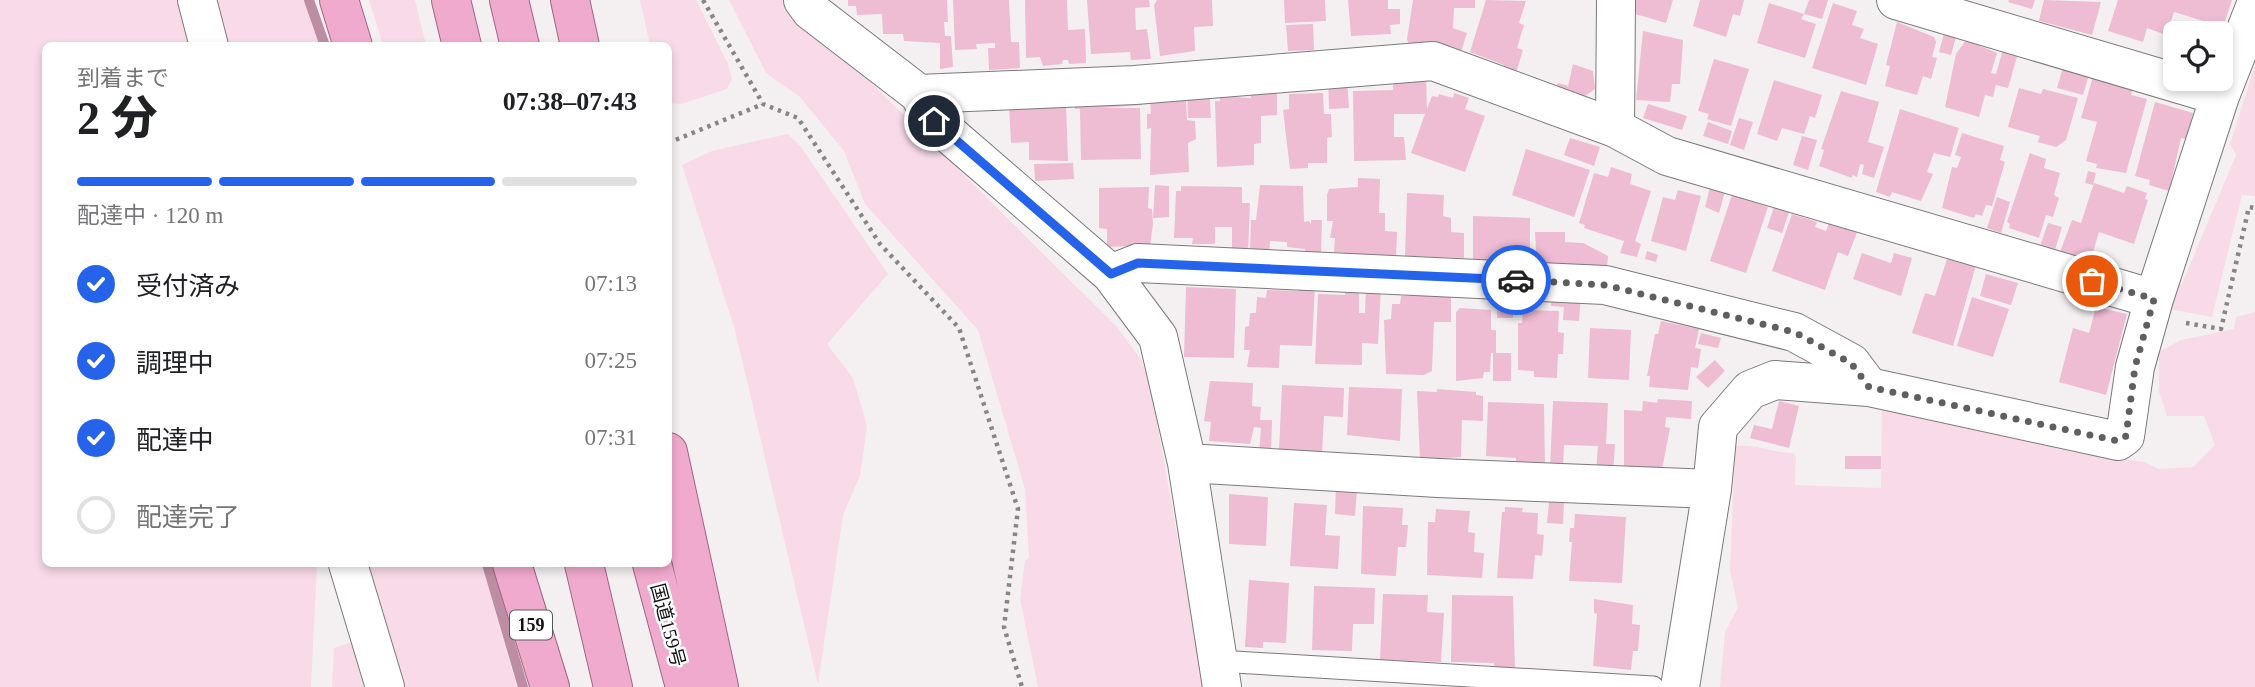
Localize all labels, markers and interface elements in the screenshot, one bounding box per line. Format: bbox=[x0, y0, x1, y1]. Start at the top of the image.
map controls bbox=[2163, 21, 2233, 91]
button: locate bbox=[2163, 21, 2233, 91]
text: 到着まで bbox=[77, 66, 169, 91]
text: 07:38–07:43 bbox=[503, 87, 637, 116]
pin bbox=[904, 91, 964, 151]
text: 2 分 bbox=[77, 93, 158, 144]
icon: home bbox=[915, 102, 953, 140]
text: 配達中 · 120 m bbox=[77, 203, 223, 228]
courier bbox=[1481, 245, 1551, 315]
pin bbox=[2062, 251, 2122, 311]
icon: car bbox=[1497, 261, 1535, 299]
icon: bag bbox=[2073, 262, 2111, 300]
icon: check bbox=[77, 265, 115, 303]
text: 07:13 bbox=[585, 271, 637, 296]
text: 受付済み bbox=[136, 272, 240, 301]
icon: check bbox=[77, 342, 115, 380]
text: 07:25 bbox=[585, 348, 637, 373]
text: 調理中 bbox=[136, 349, 214, 378]
icon: check bbox=[77, 419, 115, 457]
text: 07:31 bbox=[585, 425, 637, 450]
text: 配達中 bbox=[136, 426, 214, 455]
text: 配達完了 bbox=[136, 503, 240, 532]
street label: 国道159号 bbox=[647, 581, 689, 669]
road number: 159 bbox=[510, 610, 552, 640]

